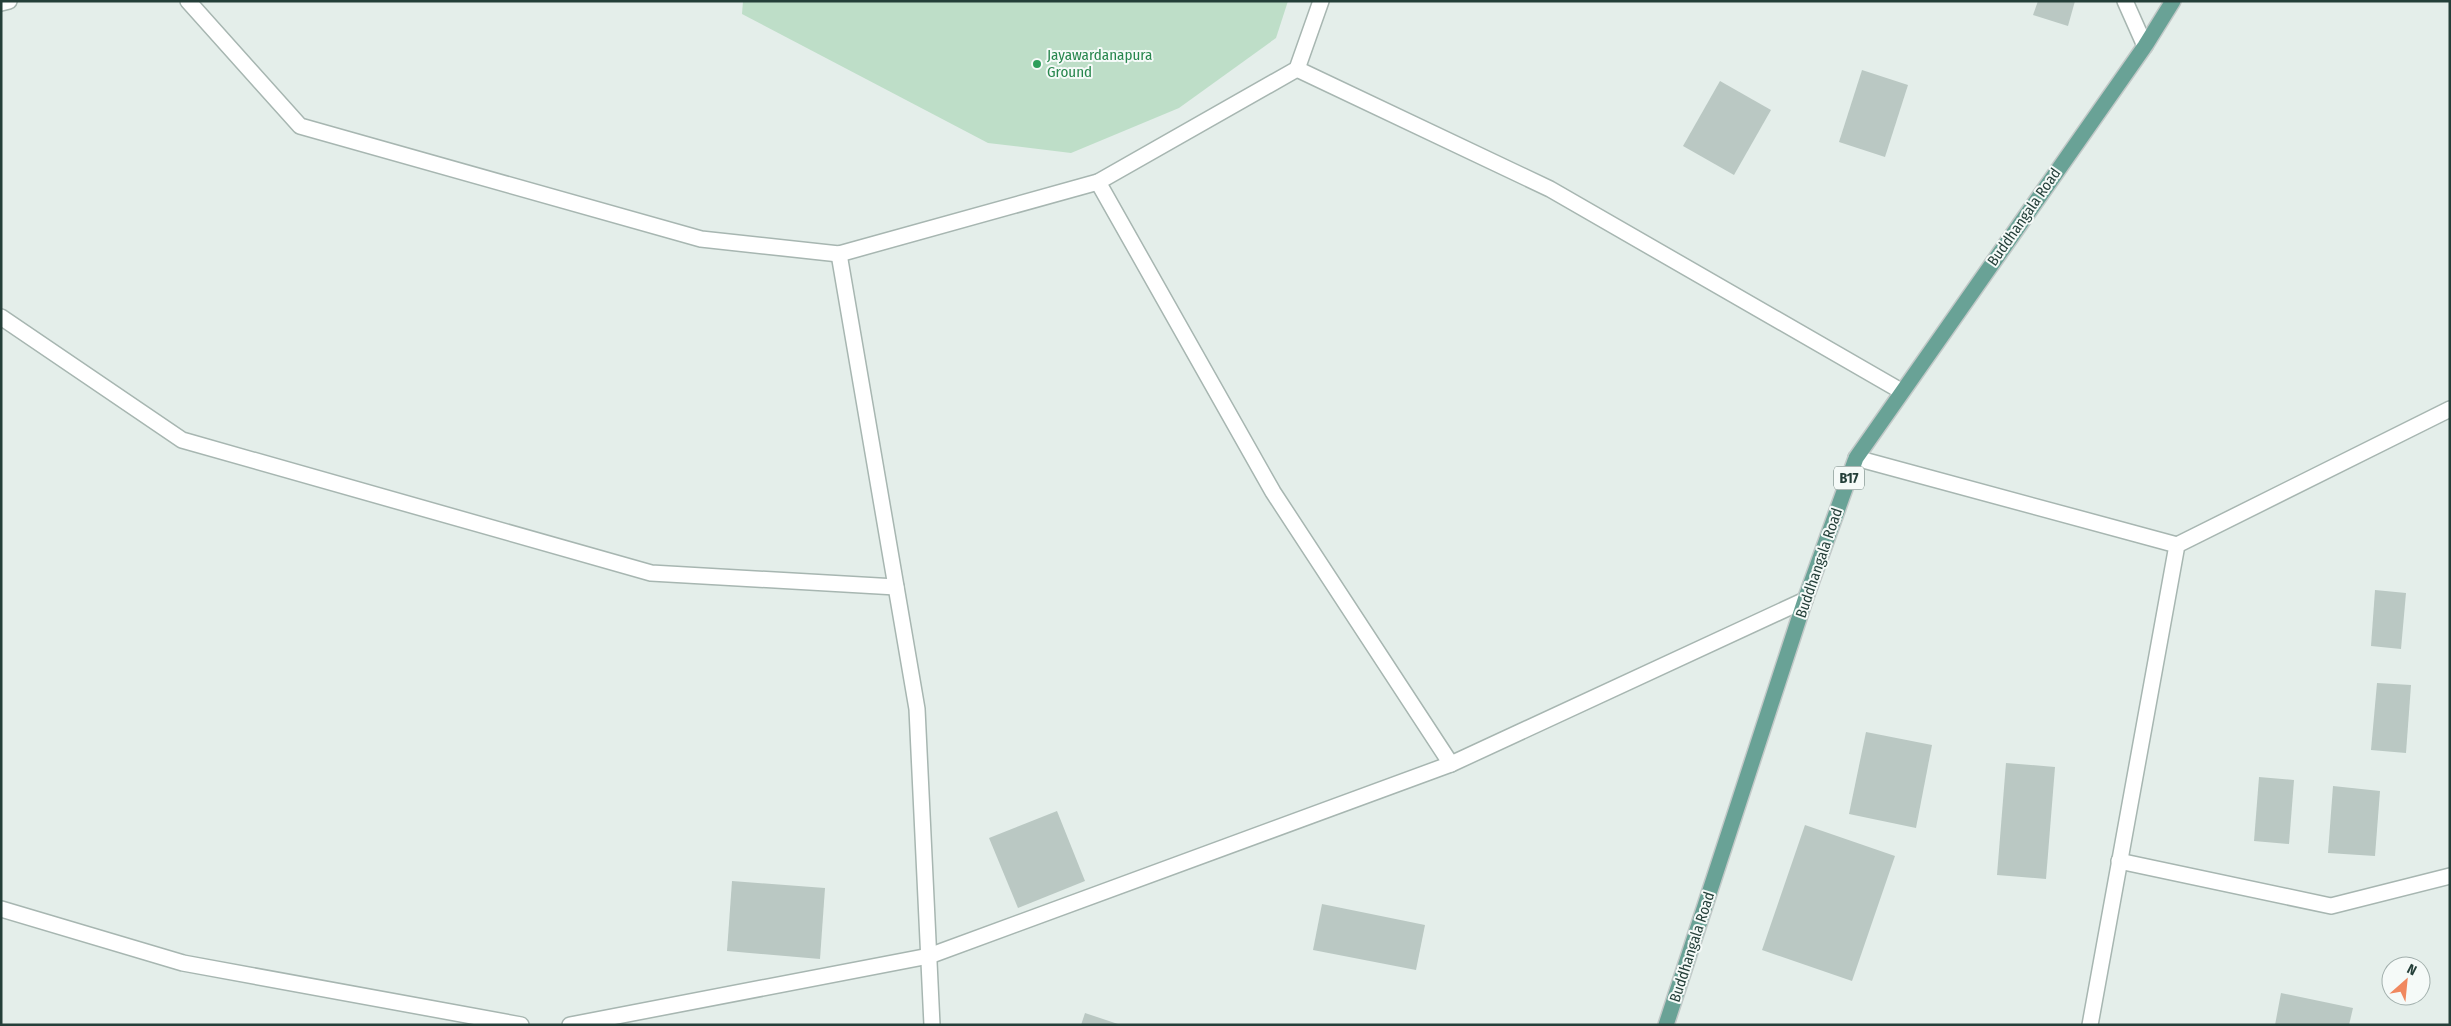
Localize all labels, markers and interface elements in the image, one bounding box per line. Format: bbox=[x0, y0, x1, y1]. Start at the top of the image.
place label: Jayawardanapura Ground bbox=[1047, 46, 1152, 81]
marker: Jayawardanapura Ground bbox=[1031, 58, 1043, 70]
street label: Buddhangala Road bbox=[1984, 165, 2064, 269]
road number: B17 bbox=[1834, 466, 1864, 489]
street label: Buddhangala Road bbox=[1792, 506, 1846, 620]
street label: Buddhangala Road bbox=[1666, 889, 1718, 1005]
north arrow bbox=[2381, 956, 2431, 1006]
text: N bbox=[2404, 960, 2419, 979]

